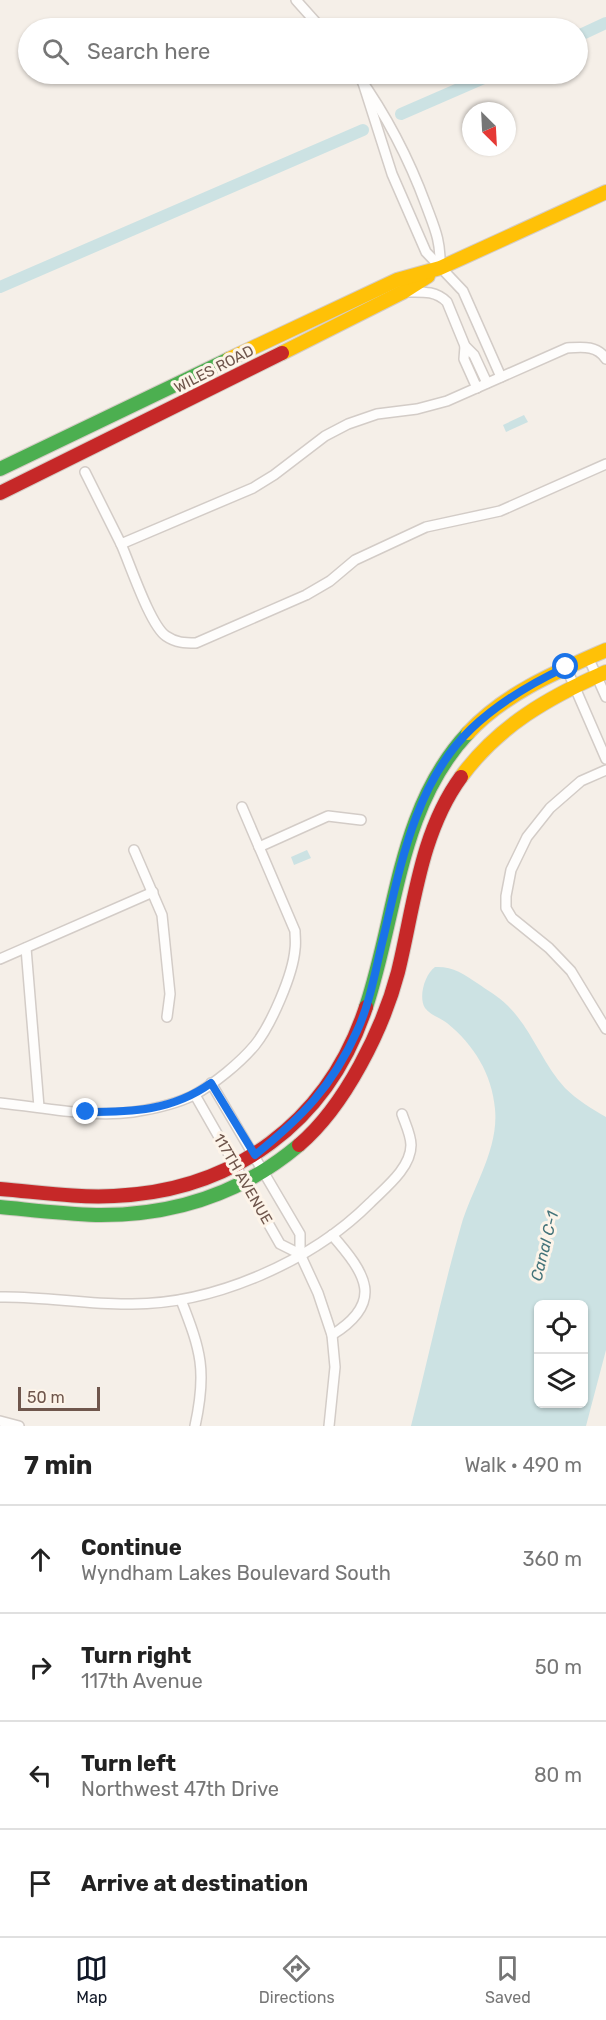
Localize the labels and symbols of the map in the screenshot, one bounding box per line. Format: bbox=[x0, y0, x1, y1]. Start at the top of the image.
north arrow bbox=[462, 102, 516, 156]
street label: WILES ROAD bbox=[171, 341, 257, 397]
route start bbox=[552, 653, 578, 679]
route end bbox=[72, 1098, 98, 1124]
street label: 117TH AVENUE bbox=[210, 1131, 276, 1227]
water label: Canal C-1 bbox=[527, 1209, 562, 1283]
scale bar bbox=[18, 1384, 100, 1412]

